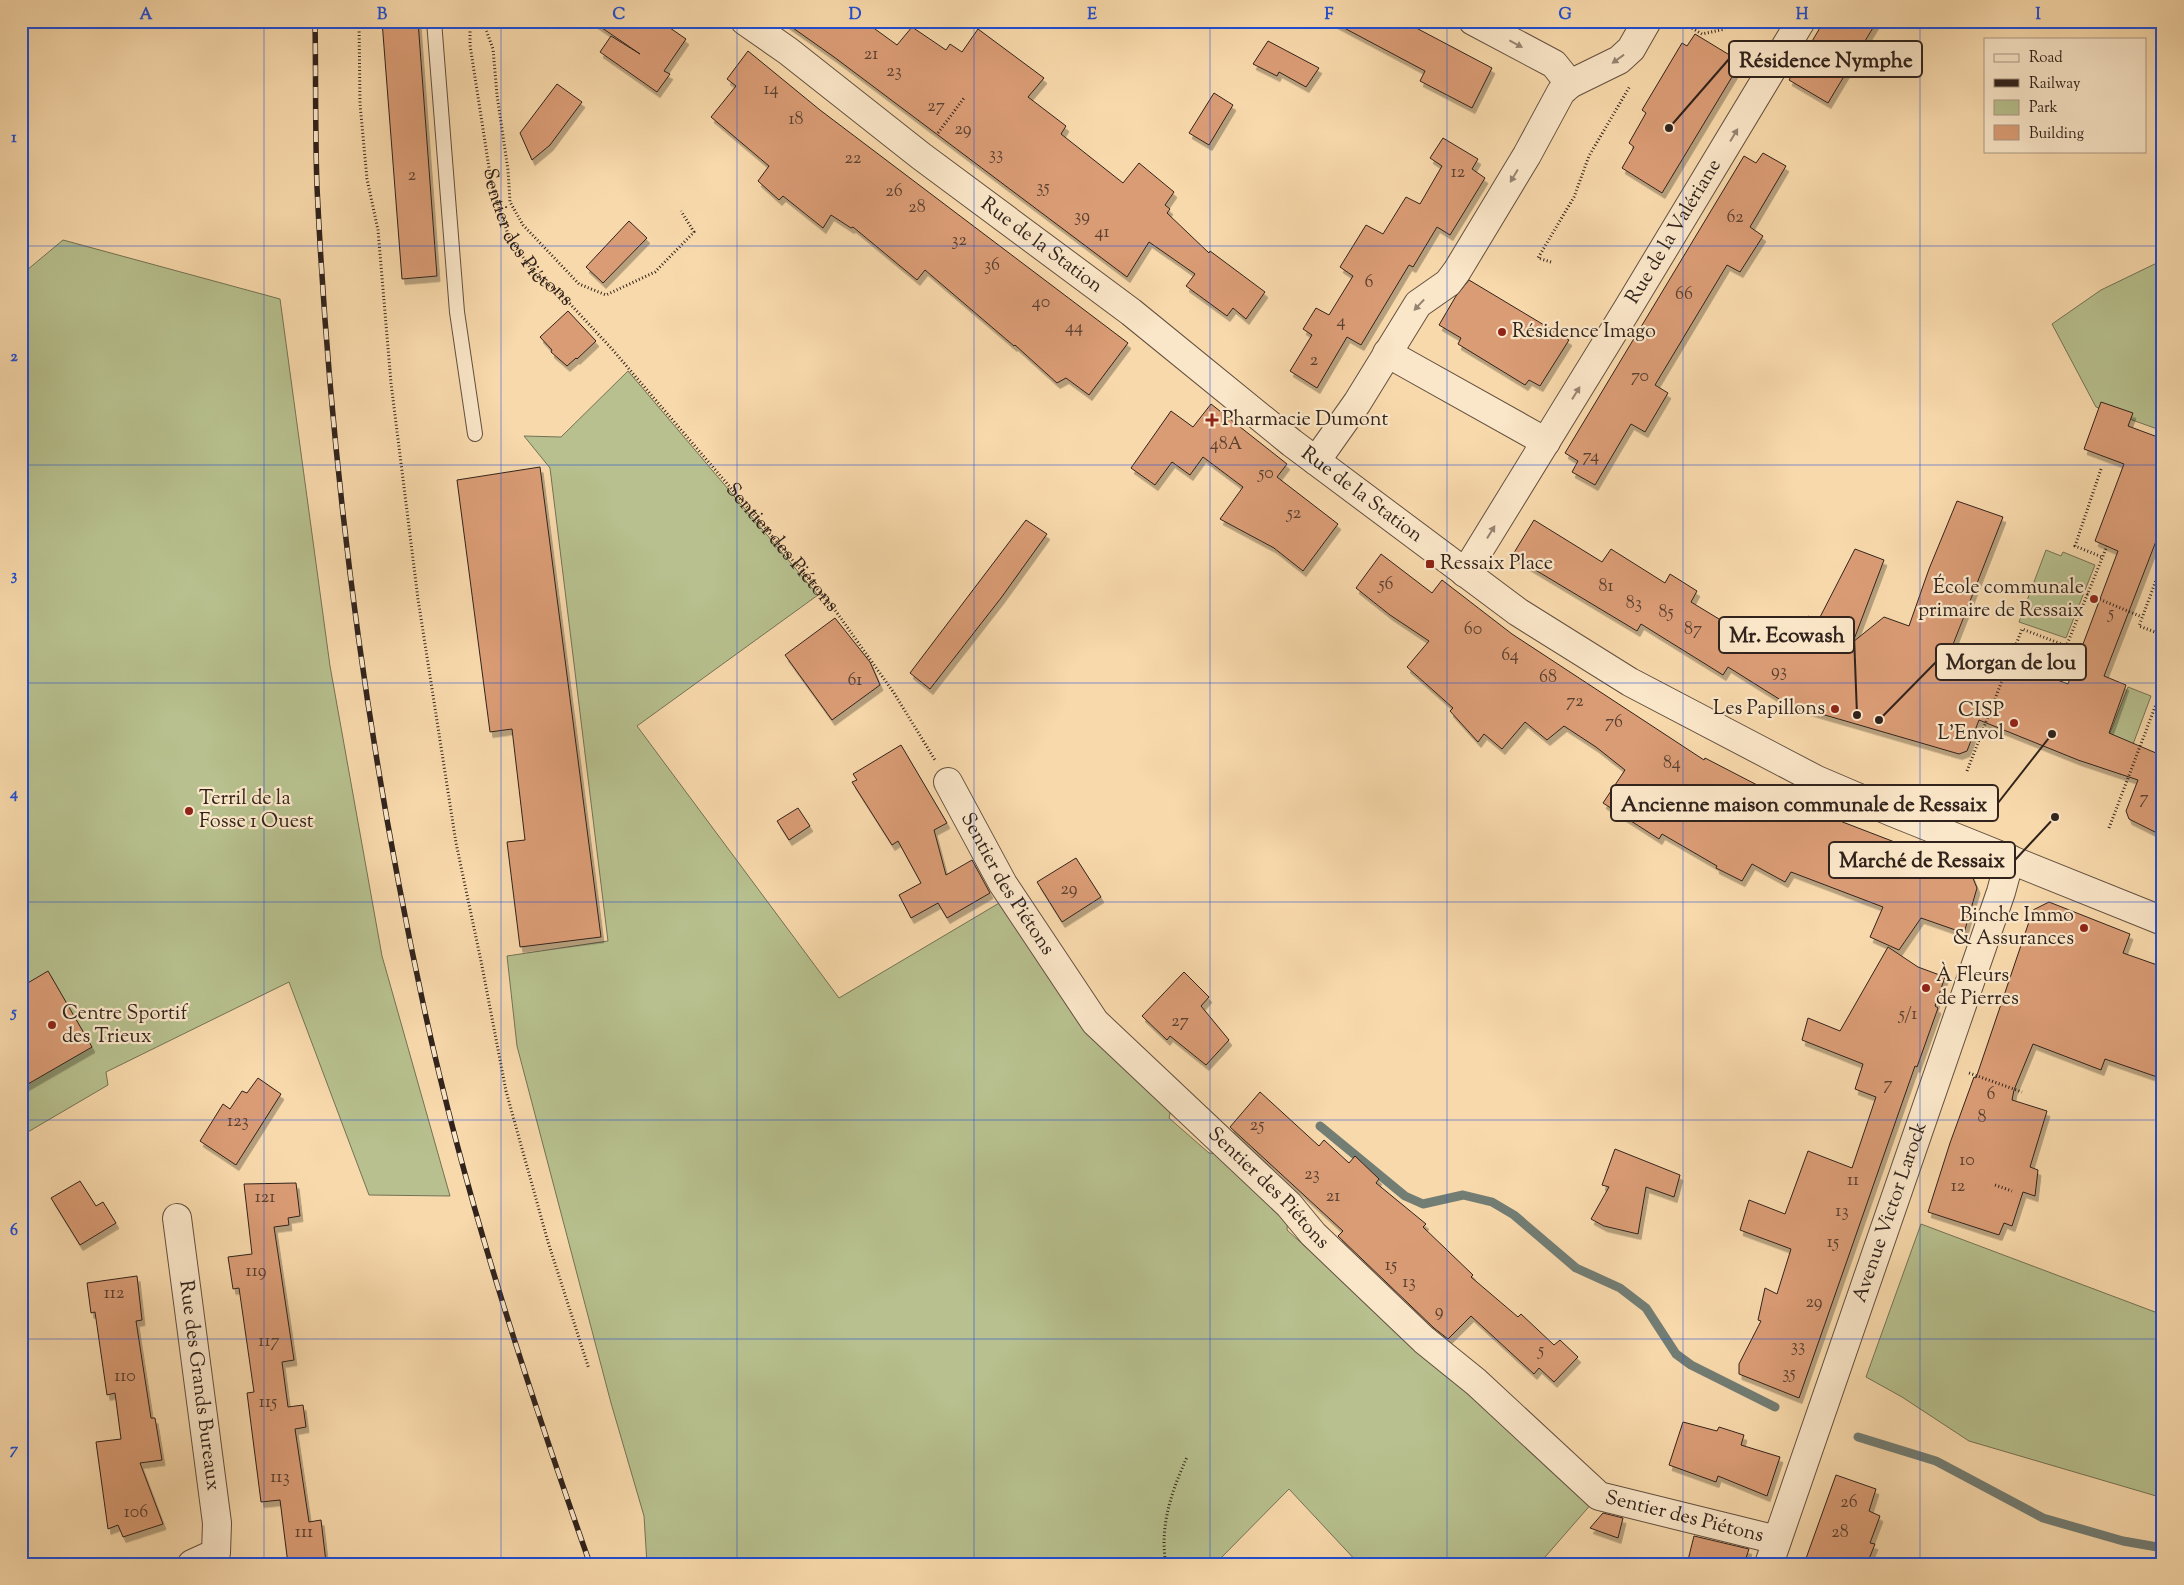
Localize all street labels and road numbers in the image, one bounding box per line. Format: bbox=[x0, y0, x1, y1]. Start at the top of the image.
street label: Rue de la Valériane bbox=[1619, 154, 1729, 310]
street label: Sentier des Piétons bbox=[475, 166, 580, 313]
street label: Rue de la Station bbox=[974, 190, 1109, 301]
street label: Rue de la Station bbox=[1295, 440, 1429, 550]
street label: Sentier des Piétons bbox=[718, 476, 846, 619]
street label: Sentier des Piétons bbox=[953, 808, 1061, 961]
street label: Avenue Victor Larock bbox=[1846, 1118, 1935, 1307]
street label: Sentier des Piétons bbox=[1201, 1121, 1335, 1256]
street label: Rue des Grands Bureaux bbox=[171, 1279, 227, 1493]
street label: Sentier des Piétons bbox=[1602, 1484, 1767, 1551]

